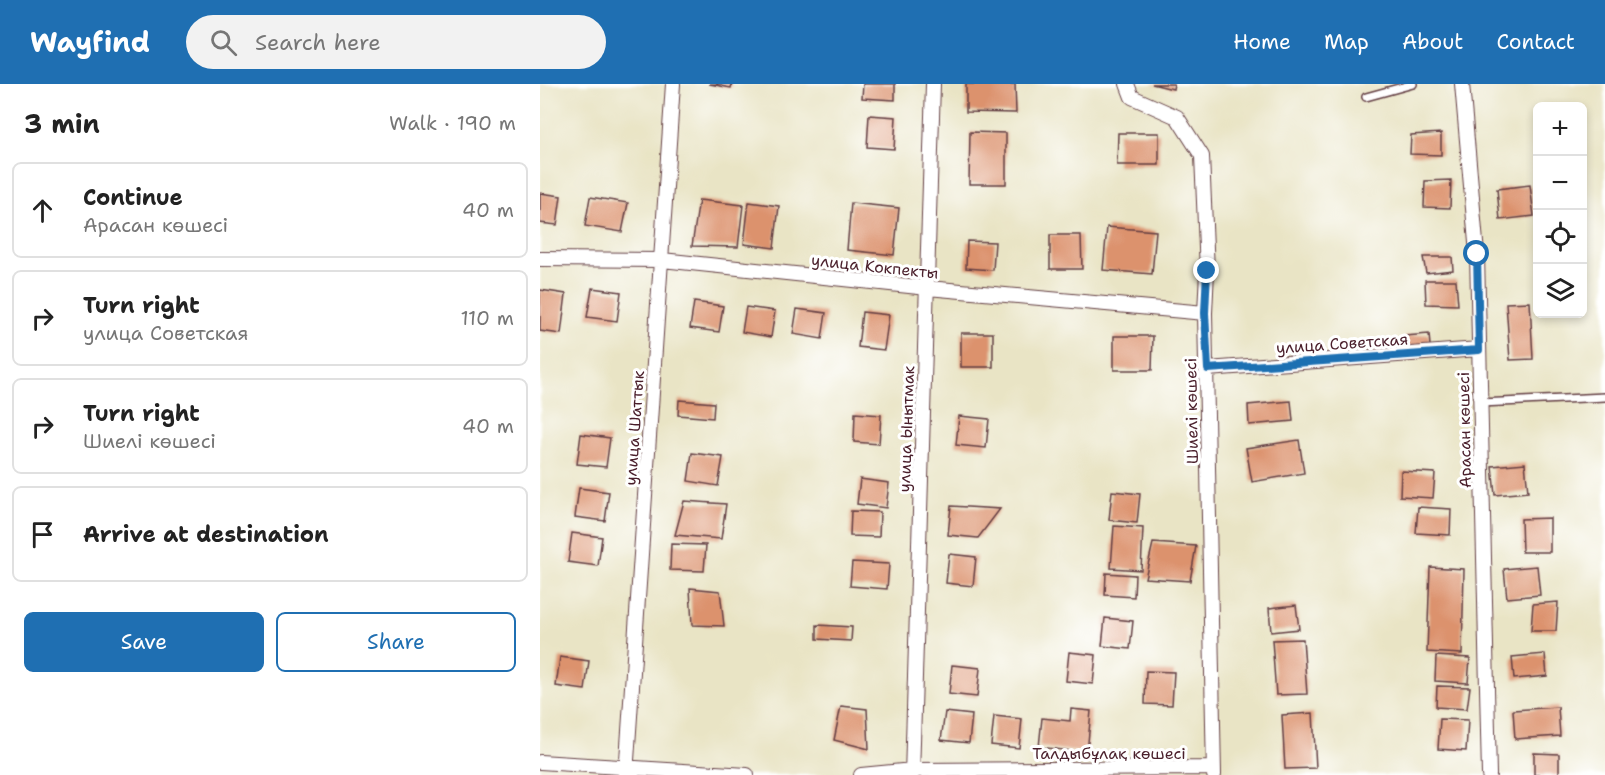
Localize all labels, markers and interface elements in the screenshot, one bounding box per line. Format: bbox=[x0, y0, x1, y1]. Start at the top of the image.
search box bbox=[186, 15, 606, 69]
text: Wayfind bbox=[30, 23, 150, 61]
icon: search bbox=[207, 26, 240, 59]
text: Search here bbox=[255, 28, 381, 57]
text: Home bbox=[1233, 28, 1291, 56]
text: Map bbox=[1324, 28, 1369, 56]
text: About bbox=[1402, 28, 1463, 56]
text: Contact bbox=[1496, 28, 1575, 56]
map controls bbox=[1533, 102, 1587, 318]
button: + bbox=[1533, 102, 1587, 156]
text: 3 min bbox=[24, 106, 100, 141]
text: Walk · 190 m bbox=[389, 110, 516, 136]
button: − bbox=[1533, 156, 1587, 210]
text: Continue bbox=[83, 183, 183, 212]
icon: ahead bbox=[26, 194, 59, 227]
text: 40 m bbox=[462, 197, 514, 223]
button: locate bbox=[1533, 210, 1587, 264]
text: Арасан көшесі bbox=[83, 212, 228, 238]
route start bbox=[1463, 240, 1489, 266]
street label: улица Кокпекты bbox=[810, 249, 940, 284]
route end bbox=[1193, 257, 1219, 283]
button: layers bbox=[1533, 264, 1587, 318]
text: Turn right bbox=[83, 291, 200, 320]
icon: right bbox=[26, 302, 59, 335]
text: 110 m bbox=[460, 305, 514, 331]
text: улица Советская bbox=[83, 320, 248, 346]
street label: улица Советская bbox=[1275, 328, 1409, 359]
street label: Шиелі көшесі bbox=[1180, 358, 1203, 464]
street label: улица Ынытмак bbox=[894, 365, 919, 493]
street label: улица Шаттык bbox=[620, 369, 649, 486]
street label: Арасан көшесі bbox=[1453, 372, 1476, 488]
text: Turn right bbox=[83, 399, 200, 428]
icon: right bbox=[26, 410, 59, 443]
text: 40 m bbox=[462, 413, 514, 439]
text: Шиелі көшесі bbox=[83, 428, 216, 454]
icon: arrive bbox=[26, 518, 59, 551]
text: Arrive at destination bbox=[83, 520, 329, 549]
button: Save bbox=[24, 612, 264, 672]
button: Share bbox=[276, 612, 516, 672]
street label: Талдыбұлақ көшесі bbox=[1032, 743, 1186, 764]

